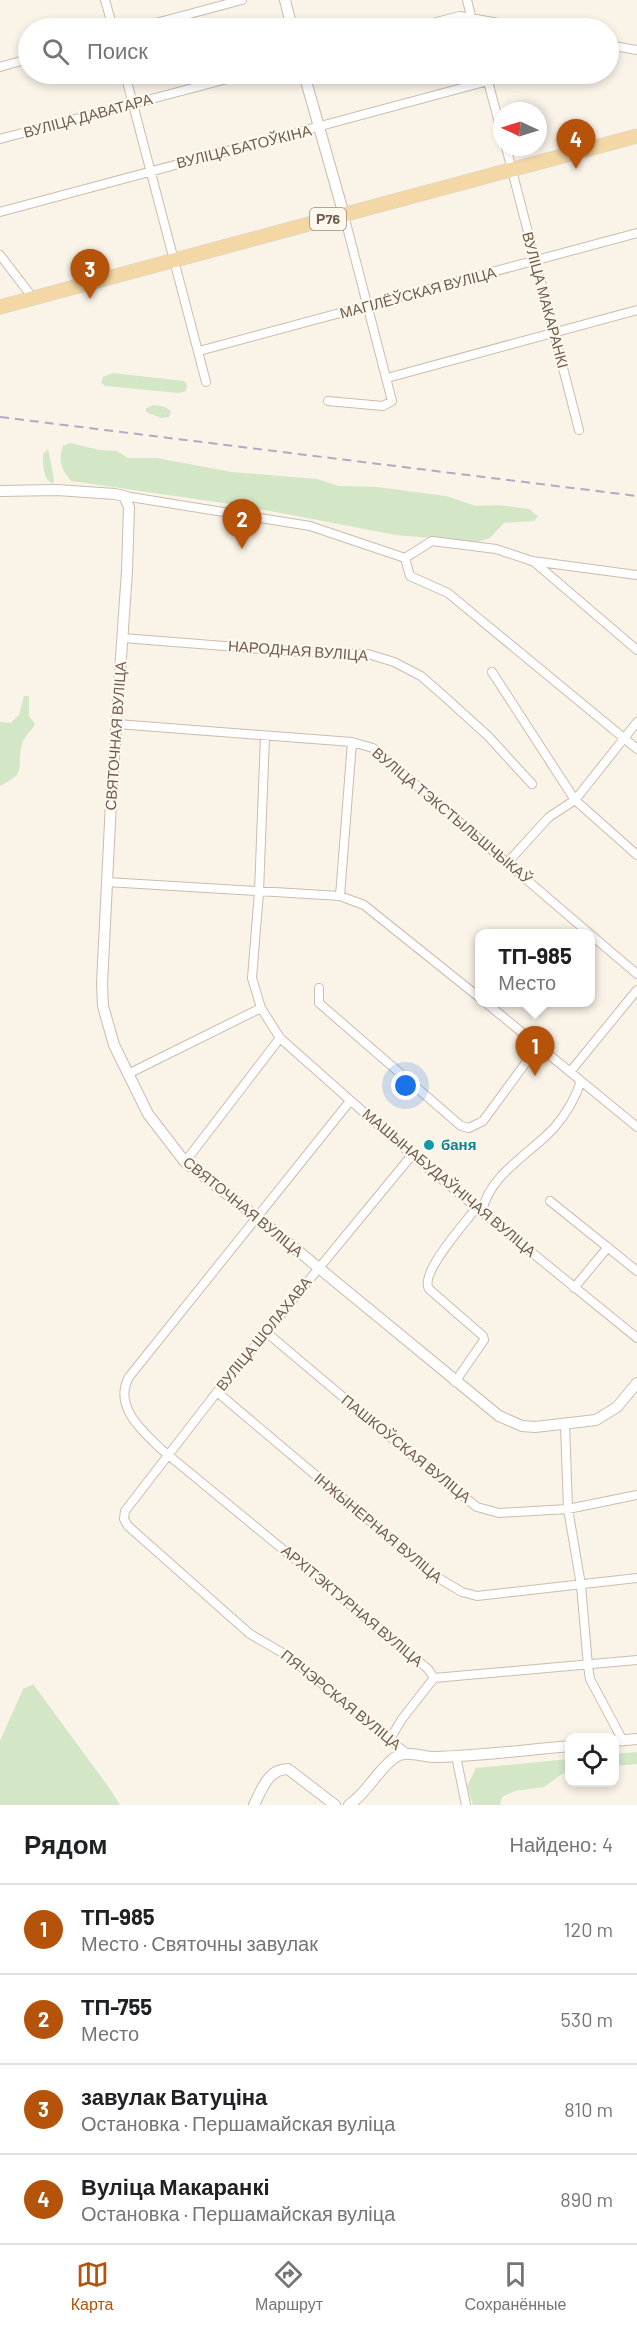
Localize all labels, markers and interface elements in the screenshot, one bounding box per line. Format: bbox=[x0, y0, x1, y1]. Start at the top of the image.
search box bbox=[18, 18, 619, 84]
icon: search bbox=[39, 35, 72, 68]
text: Поиск bbox=[87, 37, 148, 63]
street label: ВУЛІЦА ДАВАТАРА bbox=[21, 89, 154, 141]
north arrow bbox=[493, 102, 547, 156]
pin: 4 bbox=[556, 120, 596, 169]
street label: ВУЛІЦА БАТОЎКІНА bbox=[174, 121, 313, 172]
road number: Р76 bbox=[310, 208, 346, 230]
street label: ВУЛІЦА МАКАРАНКІ bbox=[519, 229, 573, 370]
pin: 3 bbox=[70, 250, 110, 299]
street label: МАГІЛЁЎСКАЯ ВУЛІЦА bbox=[338, 262, 498, 322]
pin: 2 bbox=[222, 500, 262, 549]
street label: НАРОДНАЯ ВУЛІЦА bbox=[227, 636, 369, 664]
street label: СВЯТОЧНАЯ ВУЛІЦА bbox=[101, 661, 129, 811]
street label: ВУЛІЦА ТЭКСТЫЛЬШЧЫКАЎ bbox=[369, 743, 537, 888]
popup bbox=[475, 929, 595, 1007]
text: ТП-985 bbox=[498, 942, 572, 968]
text: Место bbox=[498, 970, 556, 994]
pin: 1 bbox=[516, 1026, 554, 1076]
your location bbox=[391, 1071, 420, 1100]
street label: МАШЫНАБУДАЎНІЧАЯ ВУЛІЦА bbox=[359, 1104, 540, 1260]
place label: баня bbox=[441, 1135, 476, 1153]
marker: баня bbox=[422, 1138, 436, 1152]
street label: СВЯТОЧНАЯ ВУЛІЦА bbox=[180, 1152, 307, 1260]
street label: ВУЛІЦА ШОЛАХАВА bbox=[212, 1273, 315, 1394]
street label: ПАШКОЎСКАЯ ВУЛІЦА bbox=[338, 1390, 475, 1506]
street label: ІНЖЫНЕРНАЯ ВУЛІЦА bbox=[311, 1468, 446, 1586]
street label: АРХІТЭКТУРНАЯ ВУЛІЦА bbox=[278, 1541, 427, 1670]
street label: ПЯЧЭРСКАЯ ВУЛІЦА bbox=[278, 1645, 405, 1753]
map controls bbox=[565, 1733, 619, 1787]
button: locate bbox=[565, 1733, 619, 1787]
text: Рядом bbox=[24, 1828, 107, 1859]
text: Найдено: 4 bbox=[510, 1832, 613, 1856]
text: ТП-985 bbox=[81, 1903, 155, 1929]
text: 1 bbox=[40, 1917, 47, 1941]
text: 120 m bbox=[563, 1917, 613, 1941]
text: Место · Святочны завулак bbox=[81, 1931, 318, 1955]
text: ТП-755 bbox=[81, 1993, 152, 2019]
text: 2 bbox=[38, 2007, 49, 2031]
text: 530 m bbox=[561, 2007, 613, 2031]
text: Место bbox=[81, 2021, 139, 2045]
text: завулак Ватуціна bbox=[81, 2083, 267, 2109]
text: 3 bbox=[38, 2097, 49, 2121]
text: 810 m bbox=[564, 2097, 613, 2121]
text: Остановка · Першамайская вуліца bbox=[81, 2111, 395, 2135]
text: Вуліца Макаранкі bbox=[81, 2173, 270, 2199]
text: 4 bbox=[37, 2187, 50, 2211]
text: 890 m bbox=[560, 2187, 613, 2211]
text: Остановка · Першамайская вуліца bbox=[81, 2201, 395, 2225]
tab: Карта bbox=[71, 2258, 114, 2314]
tab: Маршрут bbox=[255, 2258, 323, 2314]
tab: Сохранённые bbox=[464, 2258, 566, 2314]

